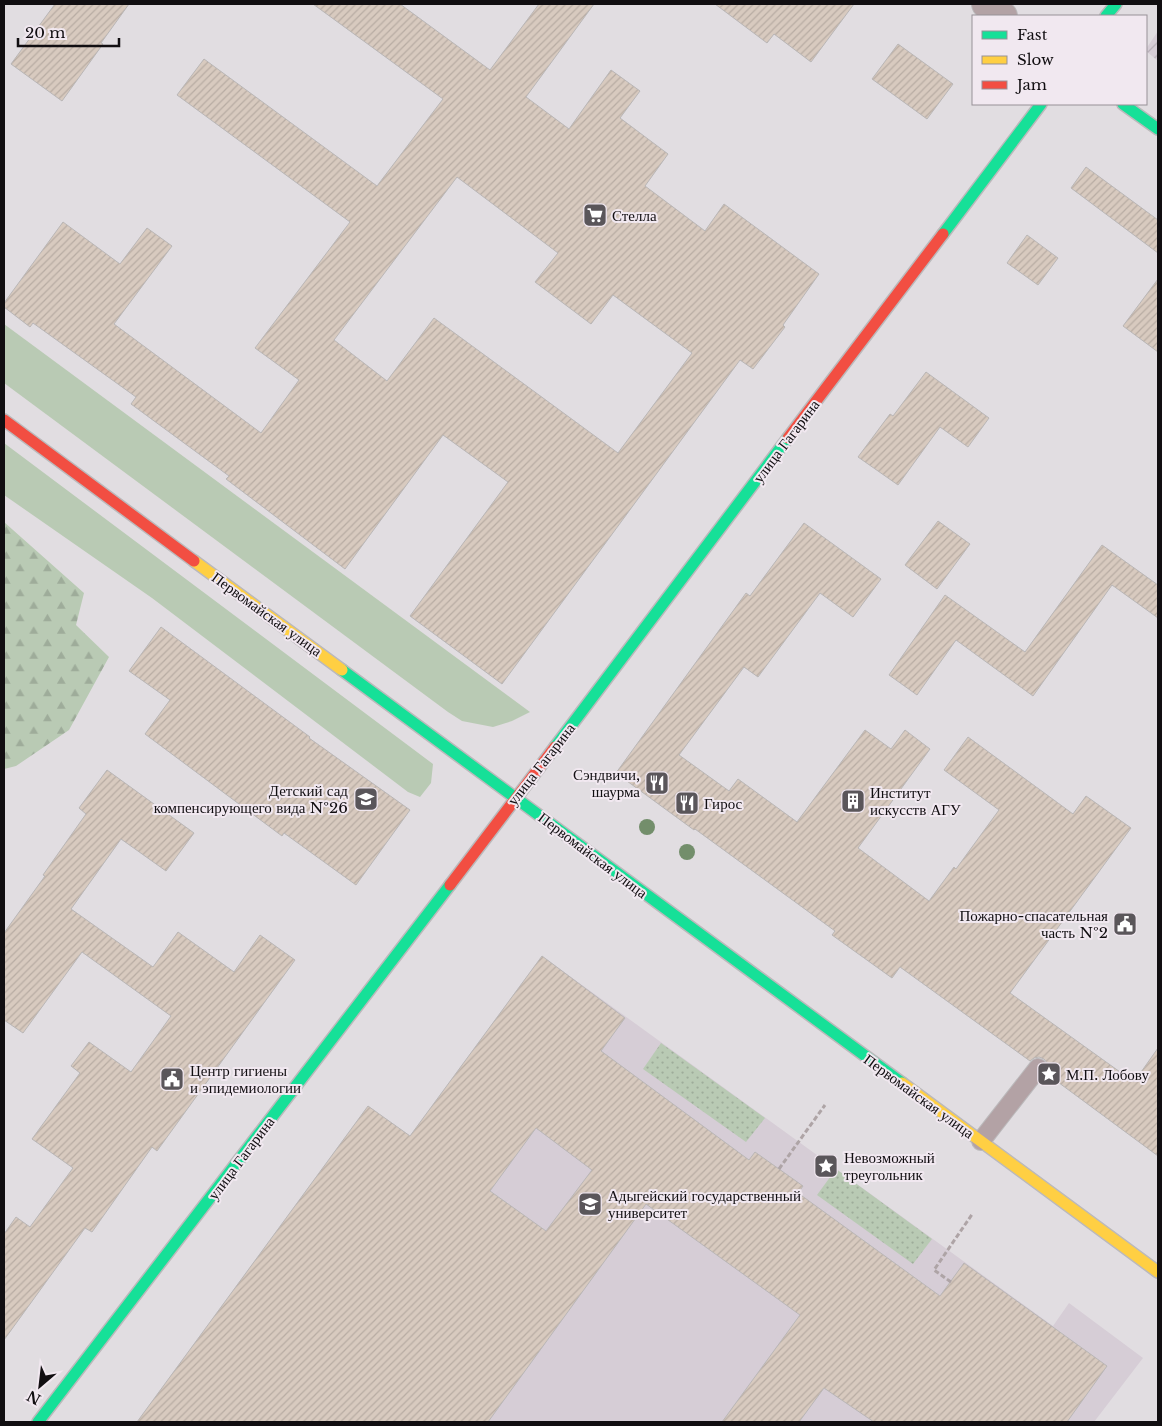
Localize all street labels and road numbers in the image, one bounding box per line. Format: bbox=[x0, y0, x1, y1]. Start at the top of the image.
street label: улица Гагарина bbox=[749, 395, 824, 486]
street label: Первомайская улица bbox=[208, 568, 326, 661]
street label: улица Гагарина bbox=[503, 719, 579, 809]
street label: Первомайская улица bbox=[535, 808, 652, 902]
street label: Первомайская улица bbox=[860, 1050, 978, 1143]
street label: улица Гагарина bbox=[204, 1112, 279, 1203]

